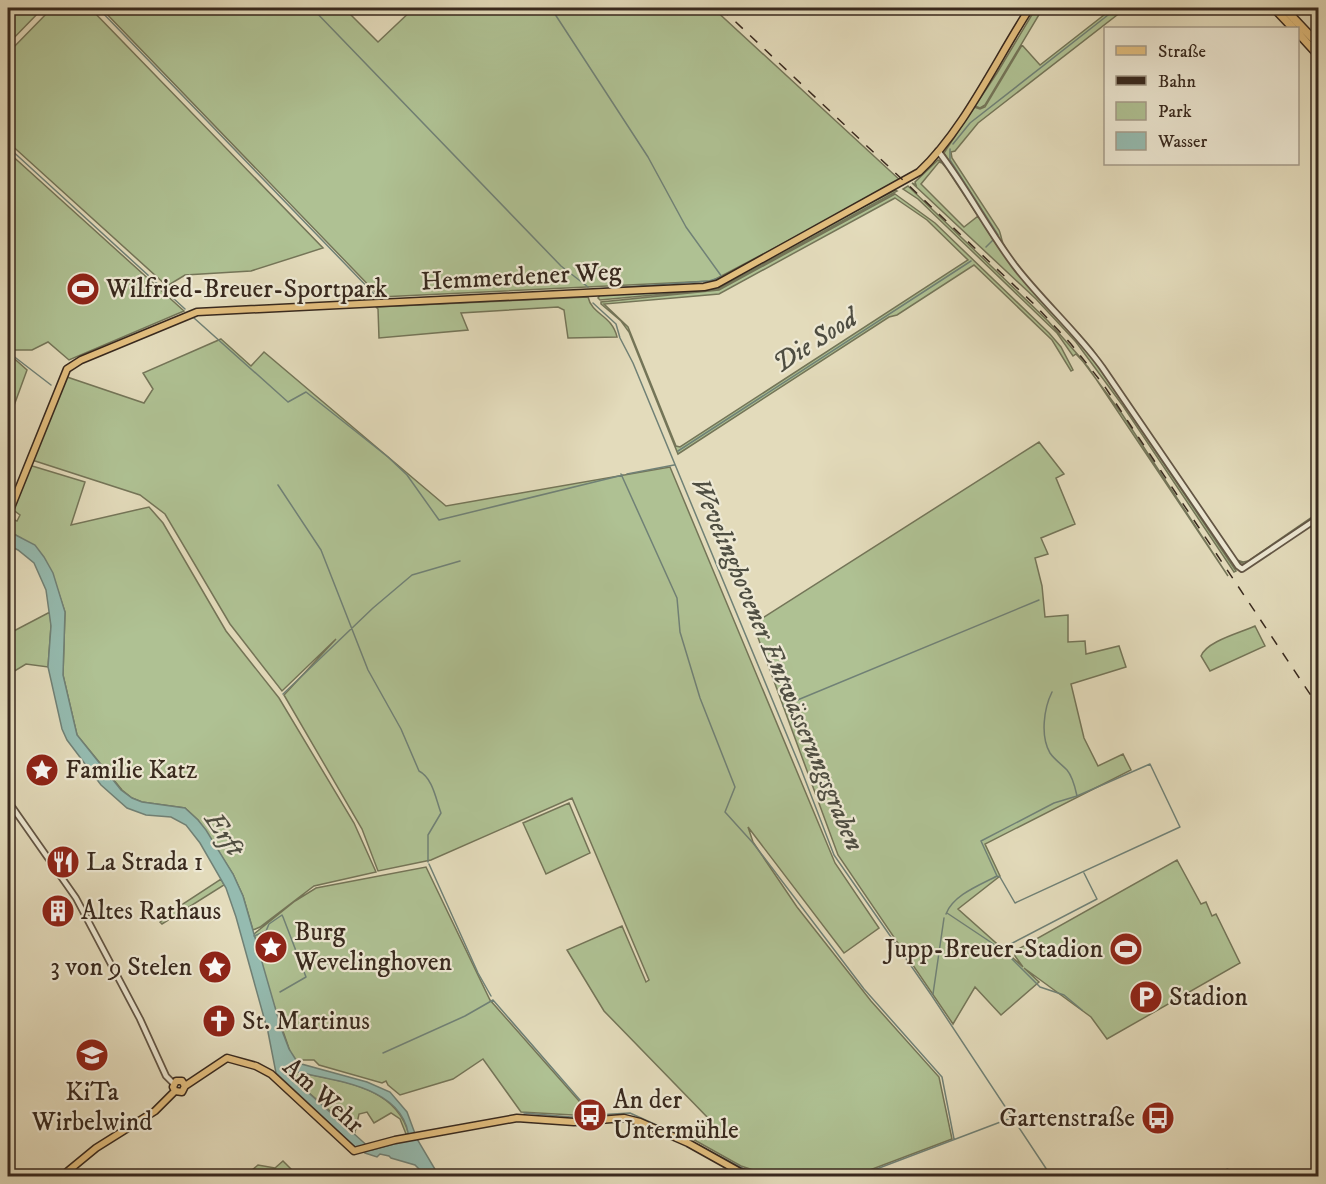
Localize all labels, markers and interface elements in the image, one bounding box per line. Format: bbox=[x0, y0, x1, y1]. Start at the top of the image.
legend bbox=[1104, 27, 1299, 165]
text: Straße bbox=[1158, 41, 1206, 63]
text: Bahn bbox=[1158, 71, 1196, 93]
text: Park bbox=[1158, 101, 1192, 123]
text: Wasser bbox=[1157, 131, 1208, 153]
street label: Hemmerdener Weg bbox=[420, 255, 622, 299]
sports icon: Wilfried-Breuer-Sportpark bbox=[65, 271, 101, 307]
place label: Wilfried-Breuer-Sportpark bbox=[105, 273, 387, 306]
water label: Die Sood bbox=[766, 299, 867, 381]
water label: Wevelinghovener Entwässerungsgraben bbox=[683, 472, 871, 856]
place icon: Familie Katz bbox=[24, 752, 60, 788]
place label: Familie Katz bbox=[65, 754, 197, 787]
water label: Erft bbox=[195, 803, 252, 865]
restaurant icon: La Strada 1 bbox=[45, 844, 81, 880]
place label: La Strada 1 bbox=[86, 846, 203, 879]
building icon: Altes Rathaus bbox=[40, 893, 76, 929]
place label: Altes Rathaus bbox=[81, 895, 221, 928]
place label: Burg Wevelinghoven bbox=[293, 916, 453, 979]
place icon: Burg Wevelinghoven bbox=[253, 929, 289, 965]
sports icon: Jupp-Breuer-Stadion bbox=[1108, 931, 1144, 967]
place label: Jupp-Breuer-Stadion bbox=[883, 933, 1103, 966]
place icon: 3 von 9 Stelen bbox=[197, 949, 233, 985]
place label: 3 von 9 Stelen bbox=[50, 951, 192, 984]
parking icon: Stadion bbox=[1128, 979, 1164, 1015]
place label: Stadion bbox=[1169, 981, 1248, 1014]
church icon: St. Martinus bbox=[201, 1003, 237, 1039]
place label: St. Martinus bbox=[242, 1005, 370, 1038]
school or university icon: KiTa Wirbelwind bbox=[74, 1037, 110, 1073]
street label: Am Wehr bbox=[275, 1051, 371, 1141]
place label: KiTa Wirbelwind bbox=[31, 1076, 152, 1139]
place label: An der Untermühle bbox=[613, 1084, 739, 1147]
bus stop icon: An der Untermühle bbox=[572, 1097, 608, 1133]
bus stop icon: Gartenstraße bbox=[1140, 1100, 1176, 1136]
place label: Gartenstraße bbox=[999, 1102, 1135, 1135]

